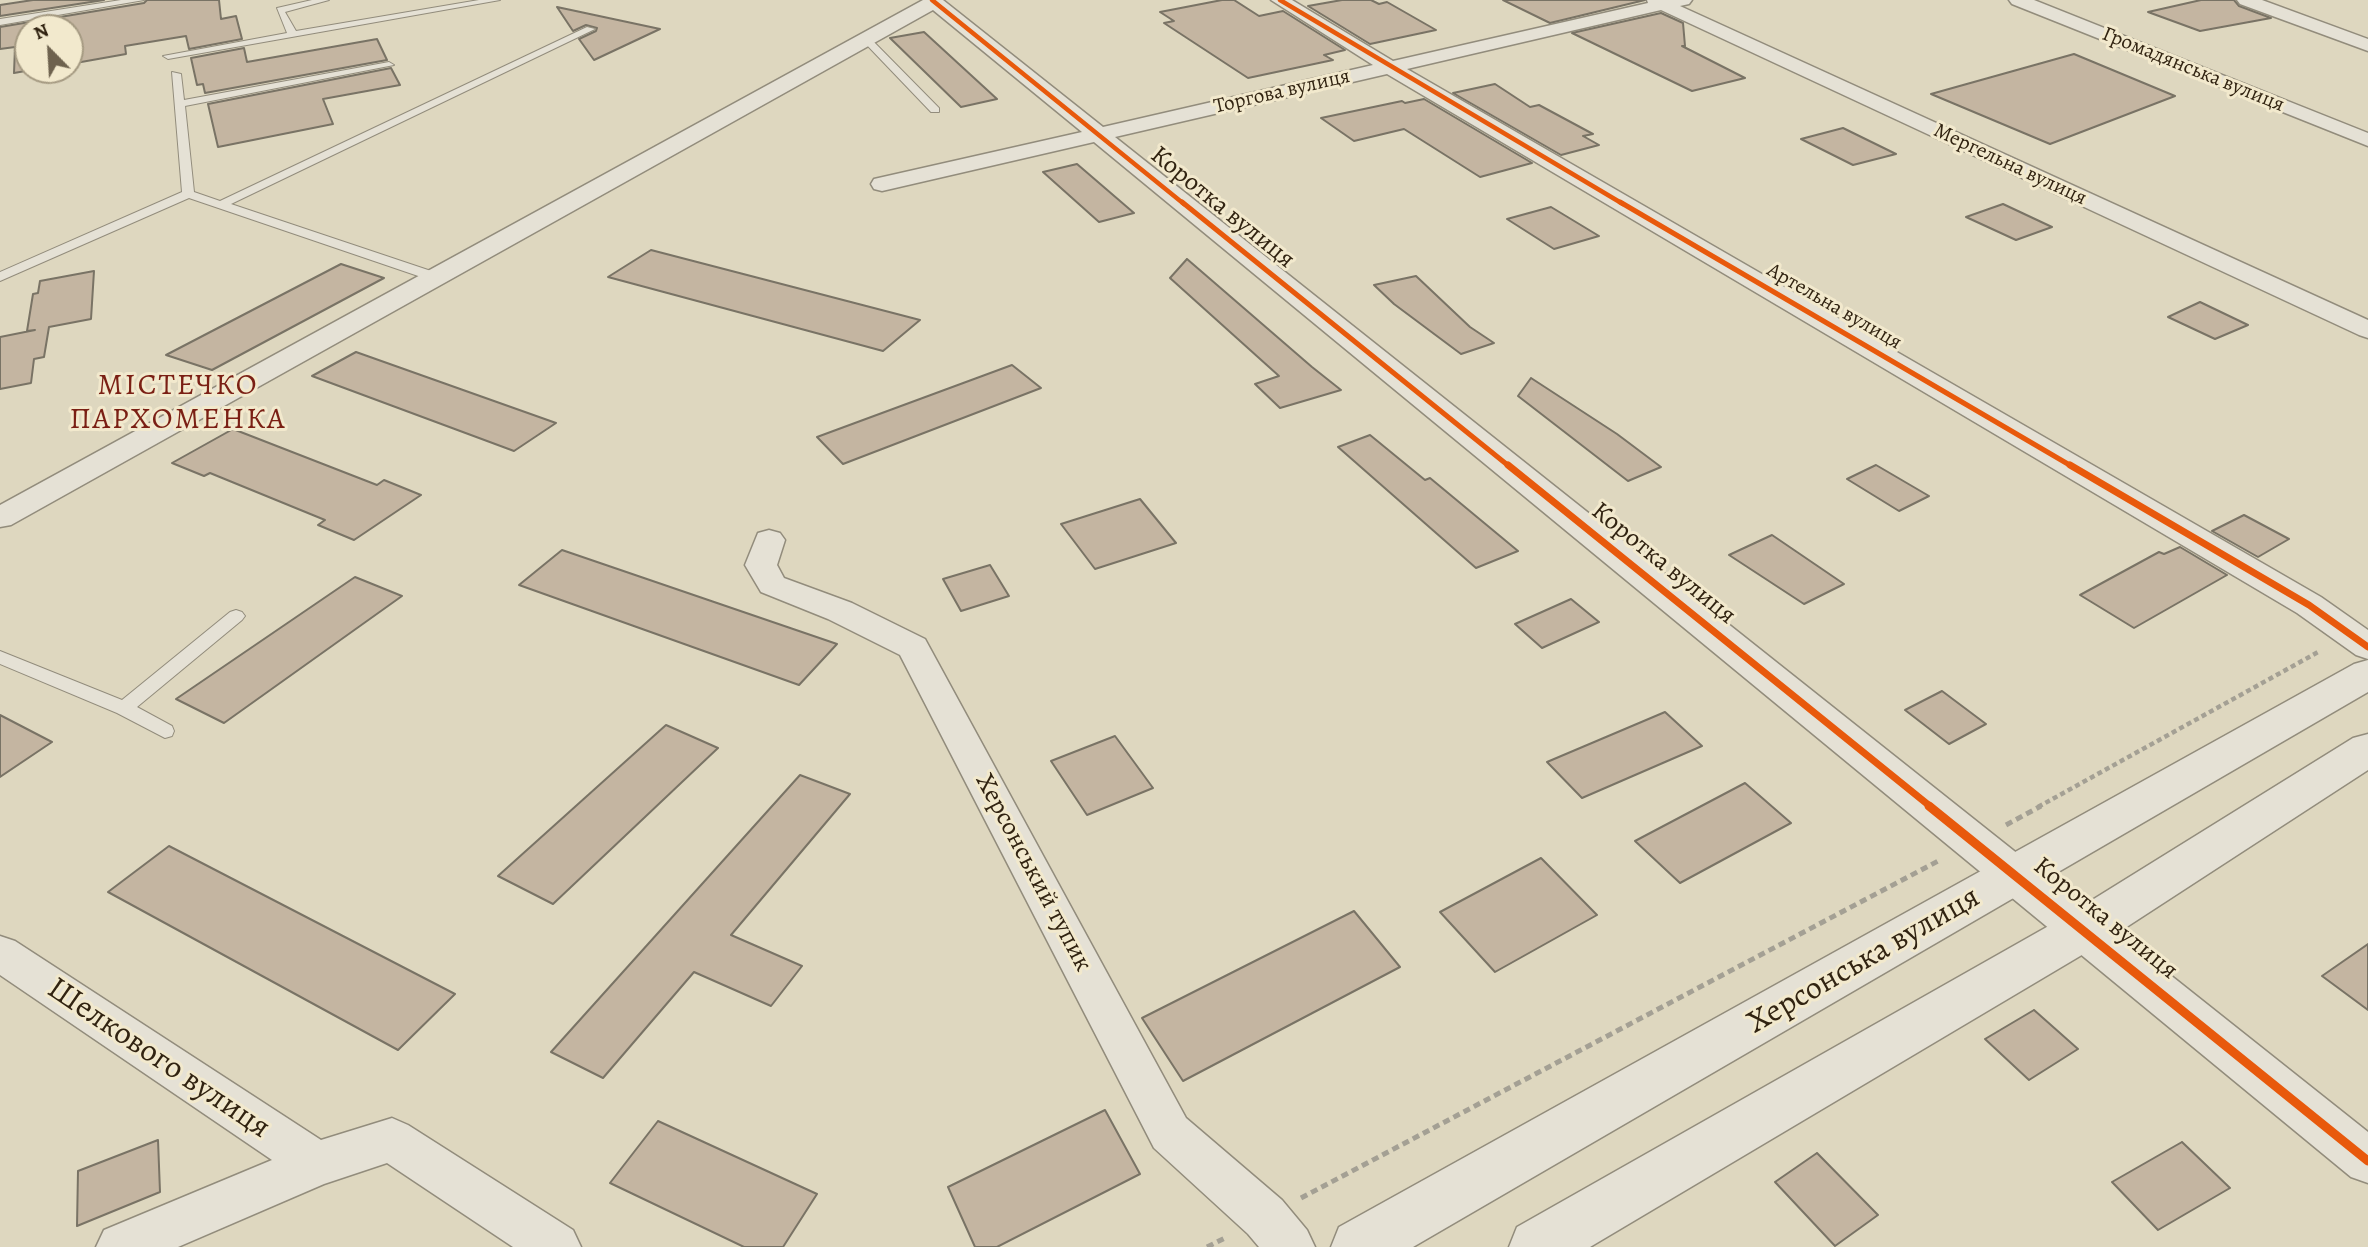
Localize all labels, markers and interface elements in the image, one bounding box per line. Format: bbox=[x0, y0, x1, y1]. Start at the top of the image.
north arrow bbox=[14, 14, 84, 84]
text: N bbox=[30, 17, 53, 46]
street label: Громадянська вулиця bbox=[2098, 22, 2288, 118]
street label: Торгова вулиця bbox=[1211, 64, 1353, 120]
street label: Мергельна вулиця bbox=[1929, 118, 2091, 212]
street label: Коротка вулиця bbox=[1144, 140, 1300, 276]
street label: Артельна вулиця bbox=[1762, 258, 1906, 356]
district label: МІСТЕЧКО ПАРХОМЕНКА bbox=[71, 369, 285, 440]
street label: Коротка вулиця bbox=[1585, 496, 1741, 632]
street label: Херсонський тупик bbox=[968, 769, 1098, 977]
street label: Коротка вулиця bbox=[2027, 851, 2183, 987]
street label: Херсонська вулиця bbox=[1741, 879, 1987, 1043]
street label: Шелкового вулиця bbox=[39, 970, 277, 1148]

